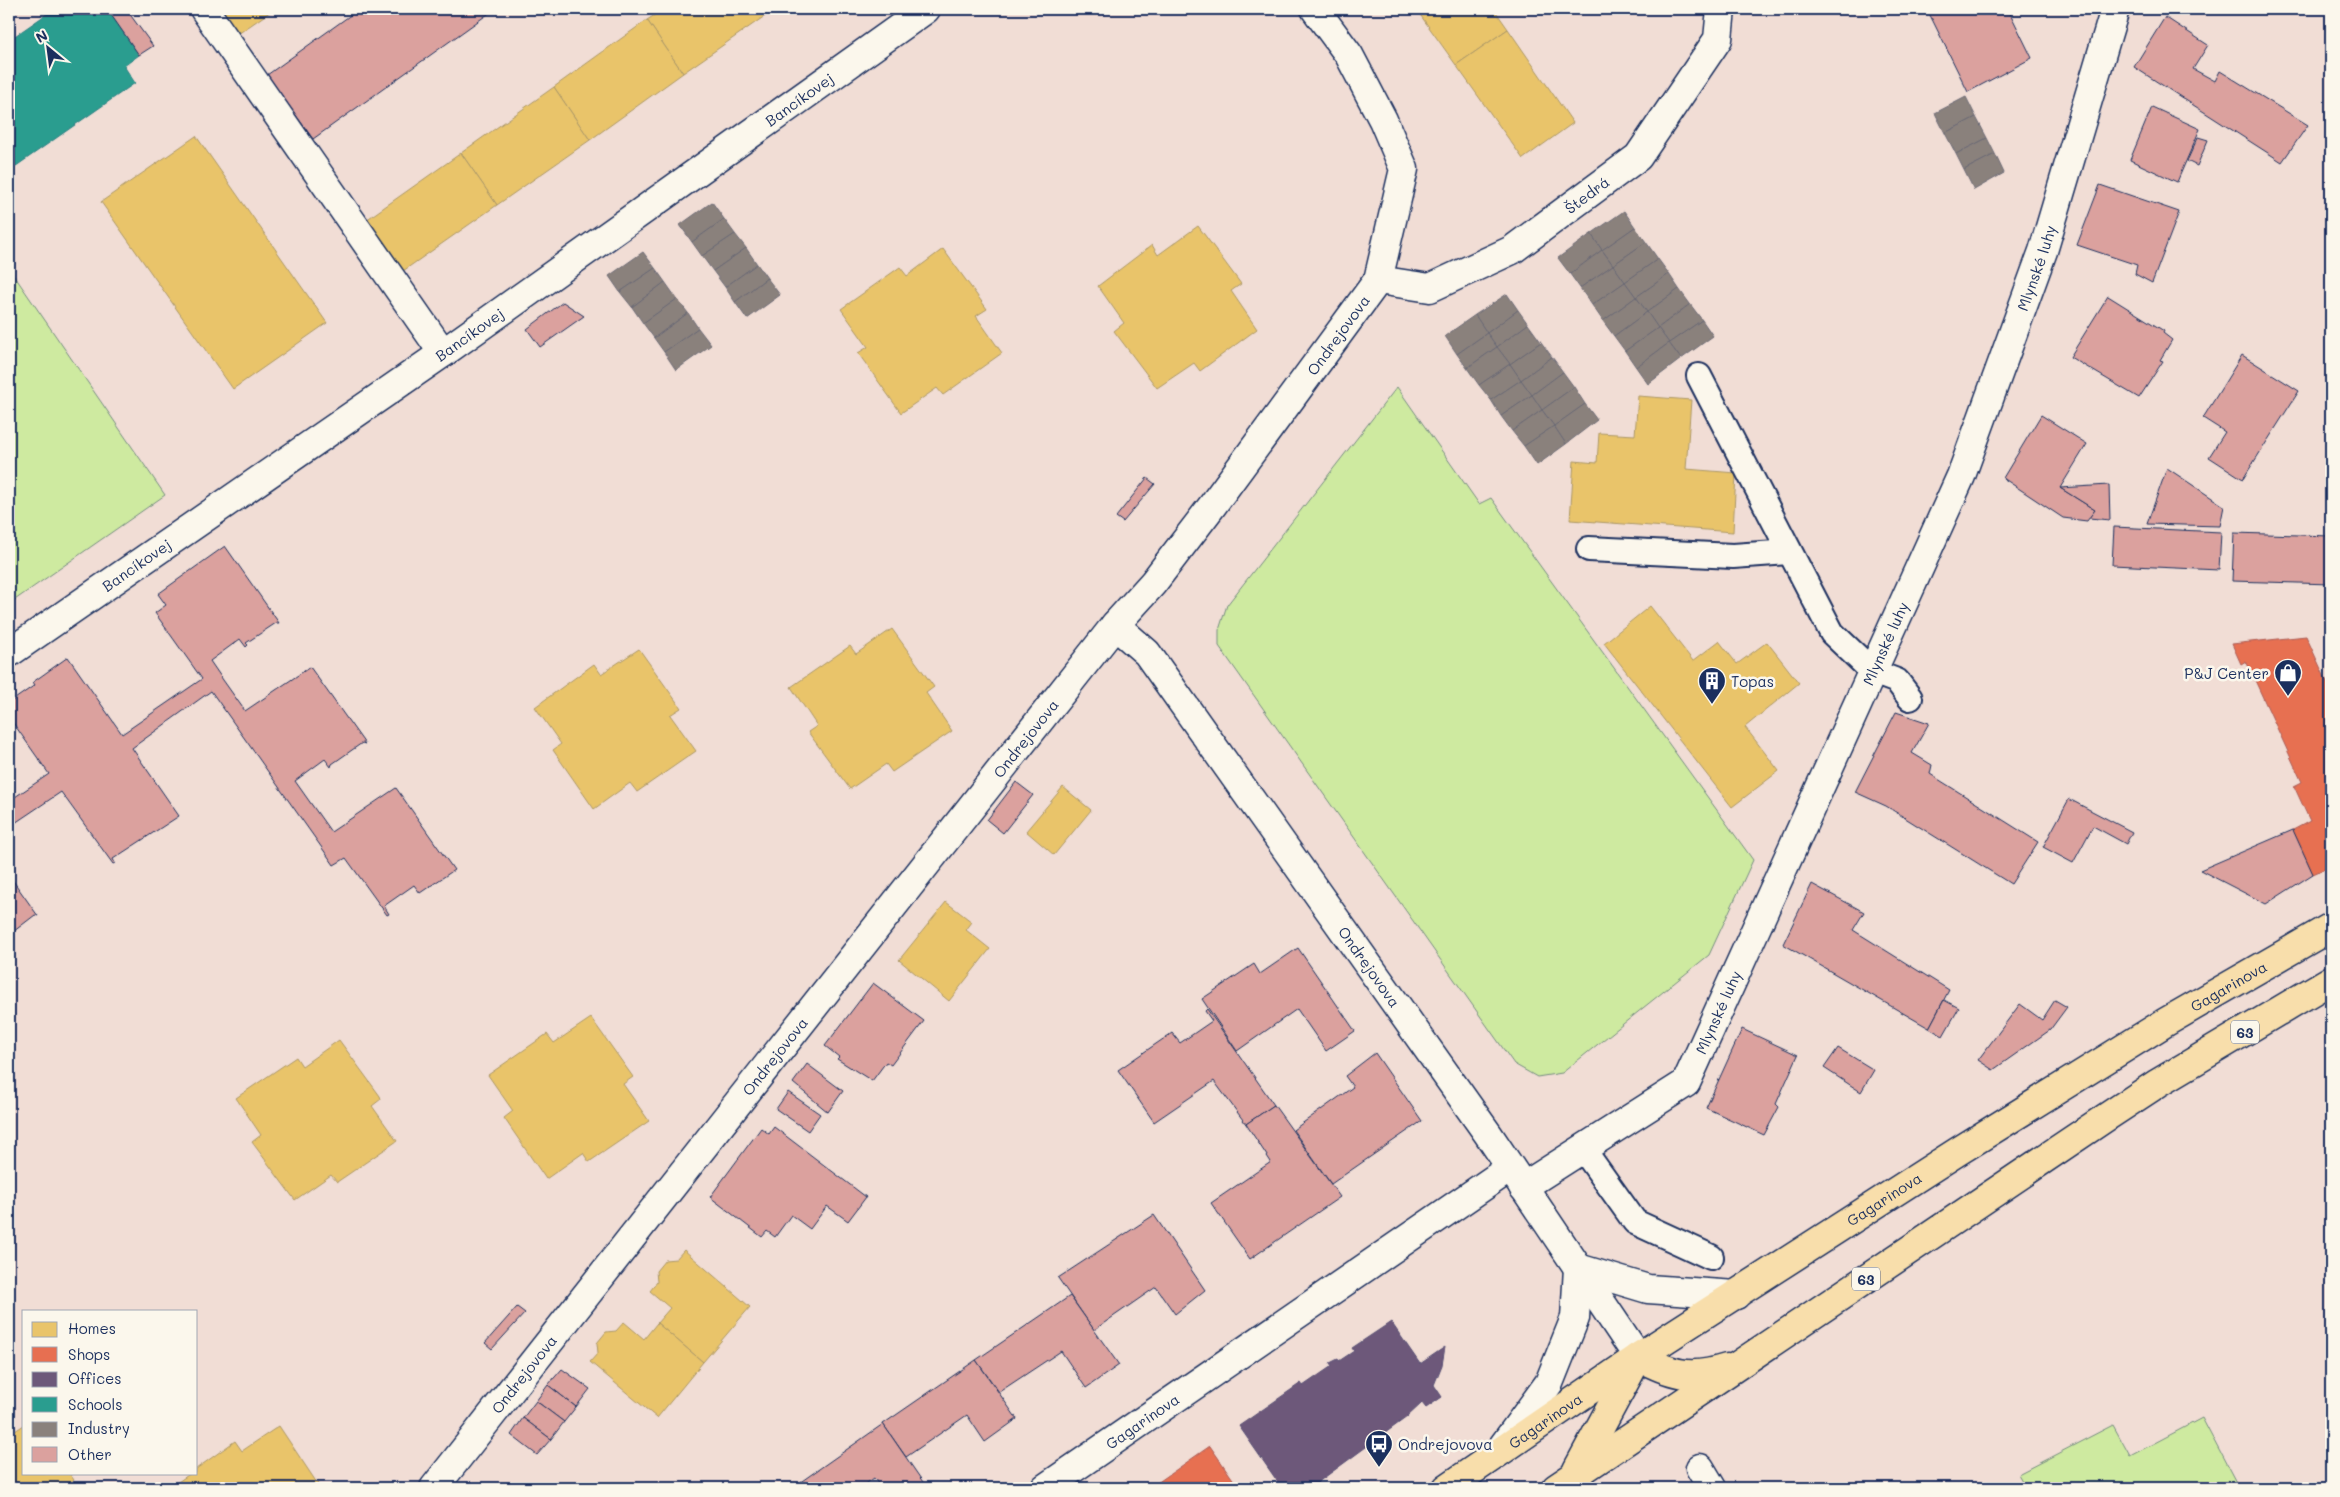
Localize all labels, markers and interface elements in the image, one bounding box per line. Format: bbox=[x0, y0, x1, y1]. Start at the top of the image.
north arrow bbox=[22, 22, 72, 72]
text: N bbox=[32, 25, 51, 47]
street label: Bancíkovej bbox=[761, 68, 838, 131]
street label: Štedrá bbox=[1560, 172, 1613, 218]
street label: Mlynské luhy bbox=[2012, 223, 2060, 314]
street label: Ondrejovova bbox=[1302, 291, 1374, 379]
street label: Bancíkovej bbox=[431, 303, 508, 365]
street label: Bancíkovej bbox=[98, 534, 175, 596]
street label: Mlynské luhy bbox=[1858, 598, 1913, 688]
shop icon: P&J Center bbox=[2273, 658, 2303, 697]
place label: P&J Center bbox=[2184, 663, 2269, 683]
building icon: Topas bbox=[1697, 666, 1727, 705]
place label: Topas bbox=[1731, 671, 1774, 691]
street label: Ondrejovova bbox=[988, 695, 1063, 782]
street label: Ondrejovova bbox=[1334, 922, 1405, 1011]
street label: Gagarinova bbox=[2187, 956, 2270, 1016]
street label: Mlynské luhy bbox=[1690, 967, 1746, 1057]
street label: Ondrejovova bbox=[738, 1013, 812, 1100]
road number: 63 bbox=[2231, 1020, 2259, 1044]
street label: Gagarinova bbox=[1843, 1167, 1925, 1230]
road number: 63 bbox=[1852, 1268, 1880, 1290]
legend bbox=[22, 1310, 198, 1474]
text: Homes bbox=[68, 1318, 116, 1338]
street label: Ondrejovova bbox=[487, 1331, 561, 1418]
text: Shops bbox=[68, 1344, 110, 1364]
text: Offices bbox=[68, 1368, 122, 1388]
street label: Gagarinova bbox=[1504, 1388, 1586, 1453]
street label: Gagarinova bbox=[1101, 1389, 1183, 1453]
text: Schools bbox=[68, 1394, 123, 1414]
text: Industry bbox=[68, 1418, 130, 1438]
bus stop icon: Ondrejovova bbox=[1364, 1429, 1394, 1468]
place label: Ondrejovova bbox=[1398, 1434, 1493, 1454]
text: Other bbox=[68, 1444, 112, 1464]

